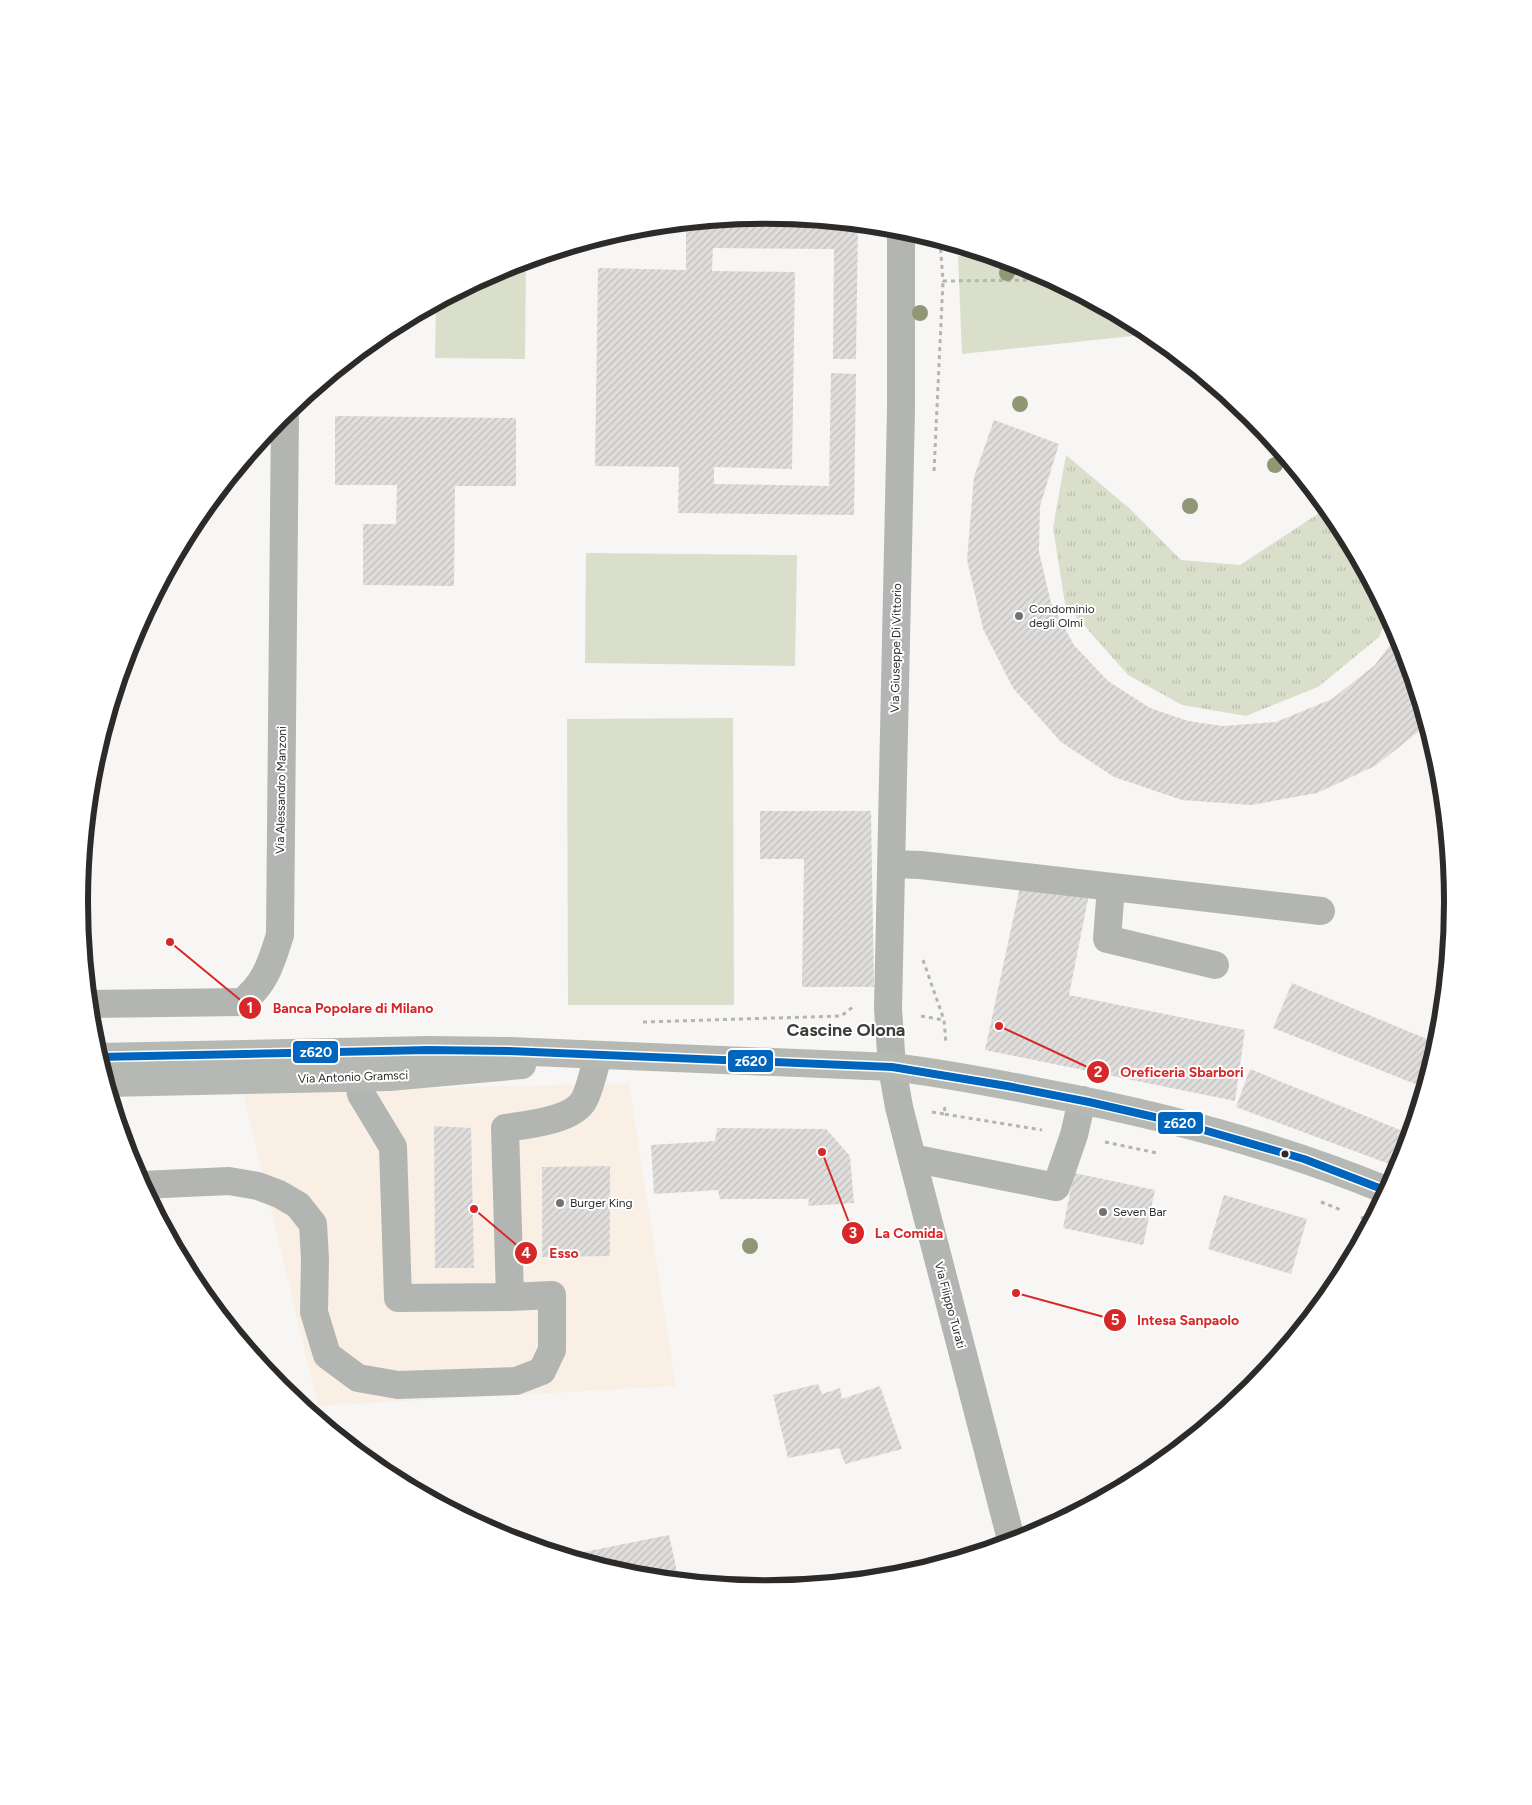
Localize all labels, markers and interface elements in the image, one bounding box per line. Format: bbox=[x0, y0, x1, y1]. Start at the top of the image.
street label: Via Giuseppe Di Vittorio bbox=[888, 583, 904, 713]
place label: Condominio degli Olmi bbox=[1029, 602, 1095, 630]
marker: Condominio degli Olmi bbox=[1013, 610, 1025, 622]
street label: Via Alessandro Manzoni bbox=[273, 726, 289, 854]
callout: Banca Popolare di Milano bbox=[238, 994, 443, 1023]
text: 1 bbox=[247, 999, 253, 1017]
text: Banca Popolare di Milano bbox=[273, 1000, 433, 1017]
district label: Cascine Olona bbox=[787, 1019, 905, 1041]
line badge: z620 bbox=[292, 1040, 339, 1064]
text: z620 bbox=[300, 1044, 332, 1061]
line badge: z620 bbox=[727, 1049, 774, 1073]
text: z620 bbox=[735, 1053, 767, 1070]
callout: Oreficeria Sbarbori bbox=[1086, 1057, 1254, 1086]
text: 2 bbox=[1094, 1063, 1103, 1081]
text: Oreficeria Sbarbori bbox=[1120, 1064, 1244, 1081]
street label: Via Antonio Gramsci bbox=[298, 1068, 408, 1086]
line badge: z620 bbox=[1157, 1111, 1204, 1135]
text: z620 bbox=[1164, 1115, 1196, 1132]
unlabelled marker bbox=[1280, 1149, 1290, 1159]
place label: Burger King bbox=[570, 1196, 633, 1210]
marker: Burger King bbox=[554, 1197, 566, 1209]
place label: Seven Bar bbox=[1113, 1205, 1167, 1219]
marker: Seven Bar bbox=[1097, 1206, 1109, 1218]
callout: La Comida bbox=[840, 1218, 953, 1247]
text: 3 bbox=[849, 1224, 857, 1242]
text: La Comida bbox=[875, 1225, 943, 1242]
callout: Esso bbox=[514, 1238, 588, 1267]
text: 4 bbox=[521, 1244, 531, 1262]
text: Esso bbox=[549, 1245, 579, 1262]
street label: Via Filippo Turati bbox=[932, 1260, 968, 1350]
callout: Intesa Sanpaolo bbox=[1102, 1305, 1249, 1334]
text: 5 bbox=[1111, 1311, 1120, 1329]
text: Intesa Sanpaolo bbox=[1137, 1312, 1239, 1329]

